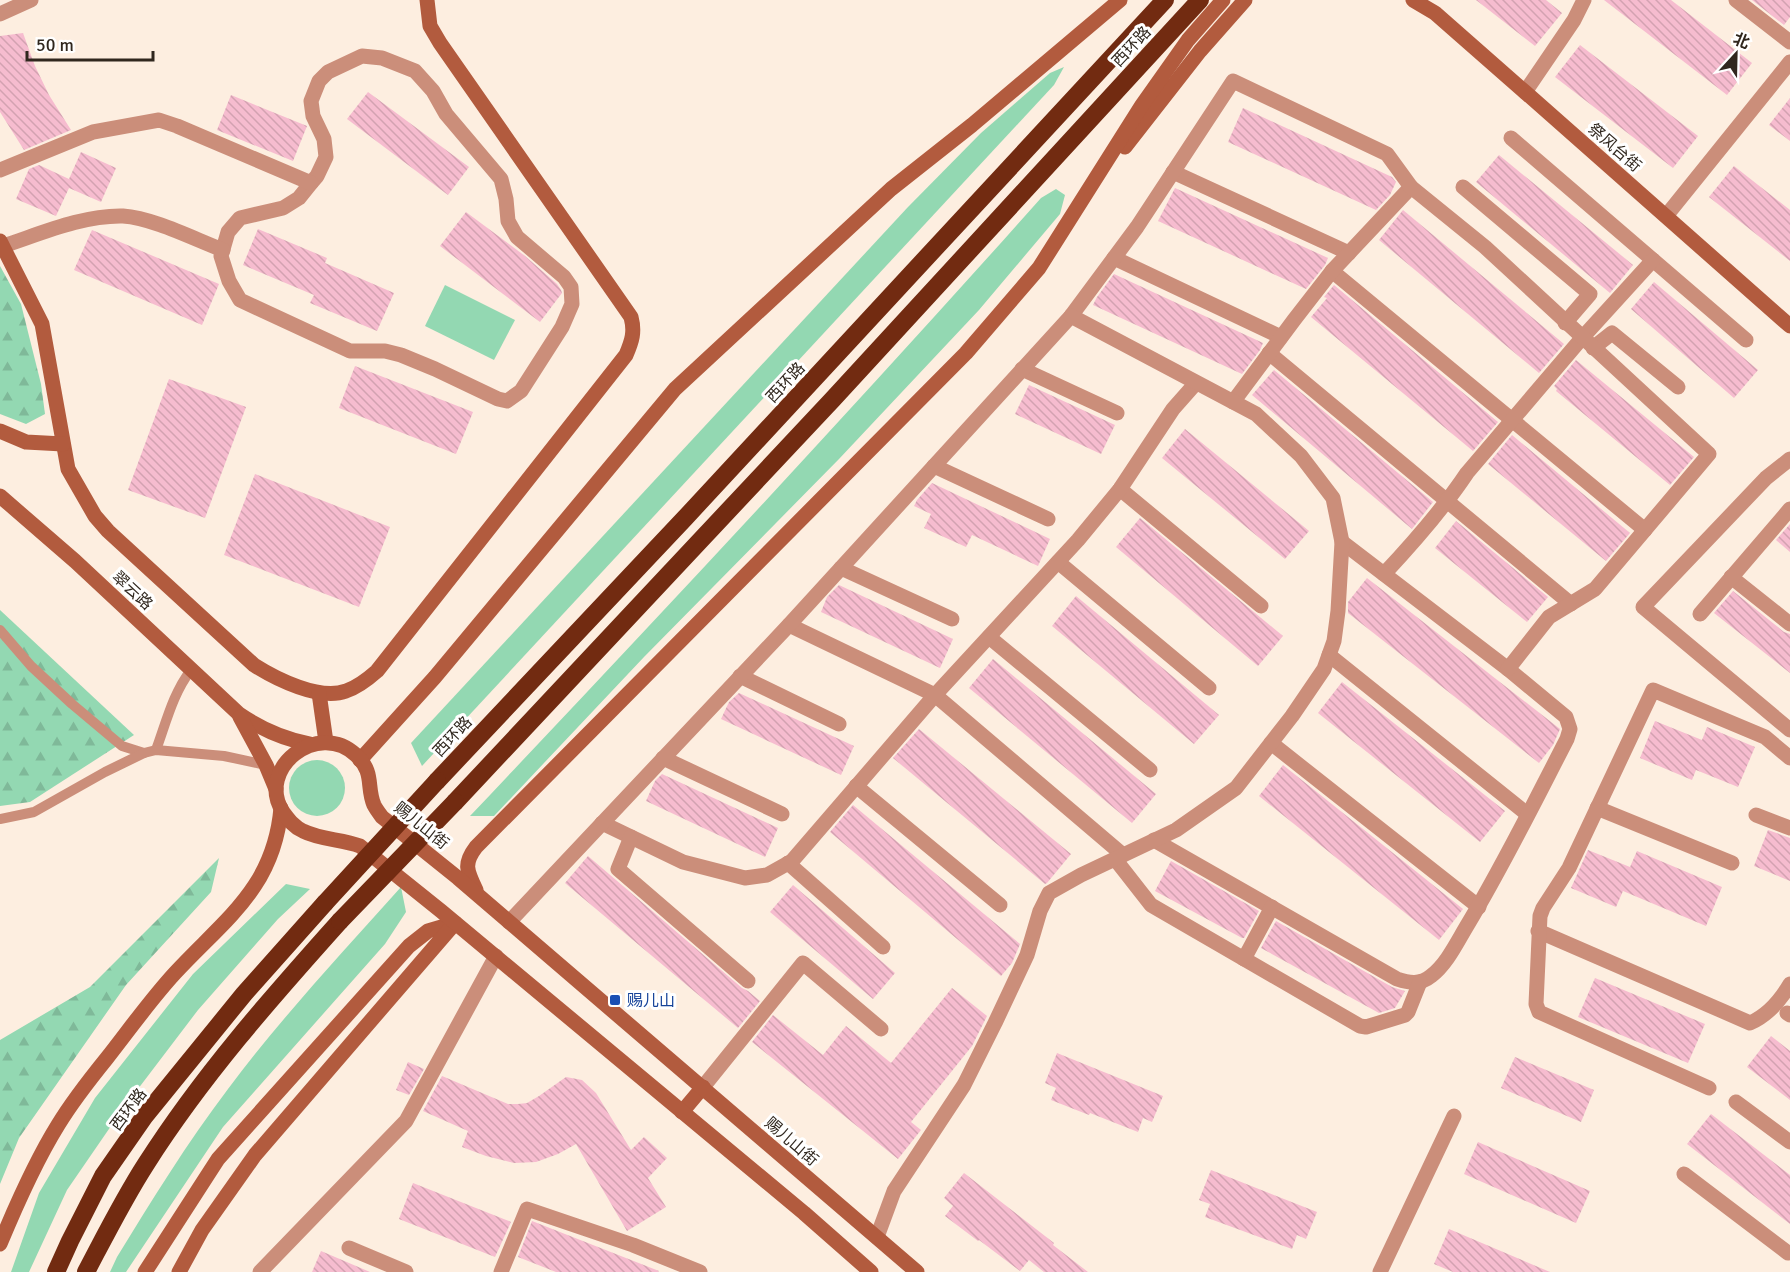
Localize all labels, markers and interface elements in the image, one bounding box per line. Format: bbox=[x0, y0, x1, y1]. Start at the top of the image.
street label: 西环路 bbox=[1108, 22, 1155, 71]
scale bar bbox=[27, 24, 153, 62]
north arrow bbox=[1706, 24, 1766, 84]
text: 北 bbox=[1730, 29, 1752, 53]
text: 50 m bbox=[36, 34, 74, 56]
street label: 祭风台街 bbox=[1584, 119, 1645, 176]
street label: 西环路 bbox=[762, 358, 809, 407]
street label: 翠云路 bbox=[108, 567, 157, 614]
street label: 西环路 bbox=[429, 712, 476, 761]
street label: 赐儿山街 bbox=[390, 798, 453, 854]
place label: 赐儿山 bbox=[627, 991, 675, 1011]
marker: 赐儿山 bbox=[608, 993, 622, 1007]
street label: 西环路 bbox=[106, 1084, 151, 1135]
street label: 赐儿山街 bbox=[761, 1113, 822, 1170]

